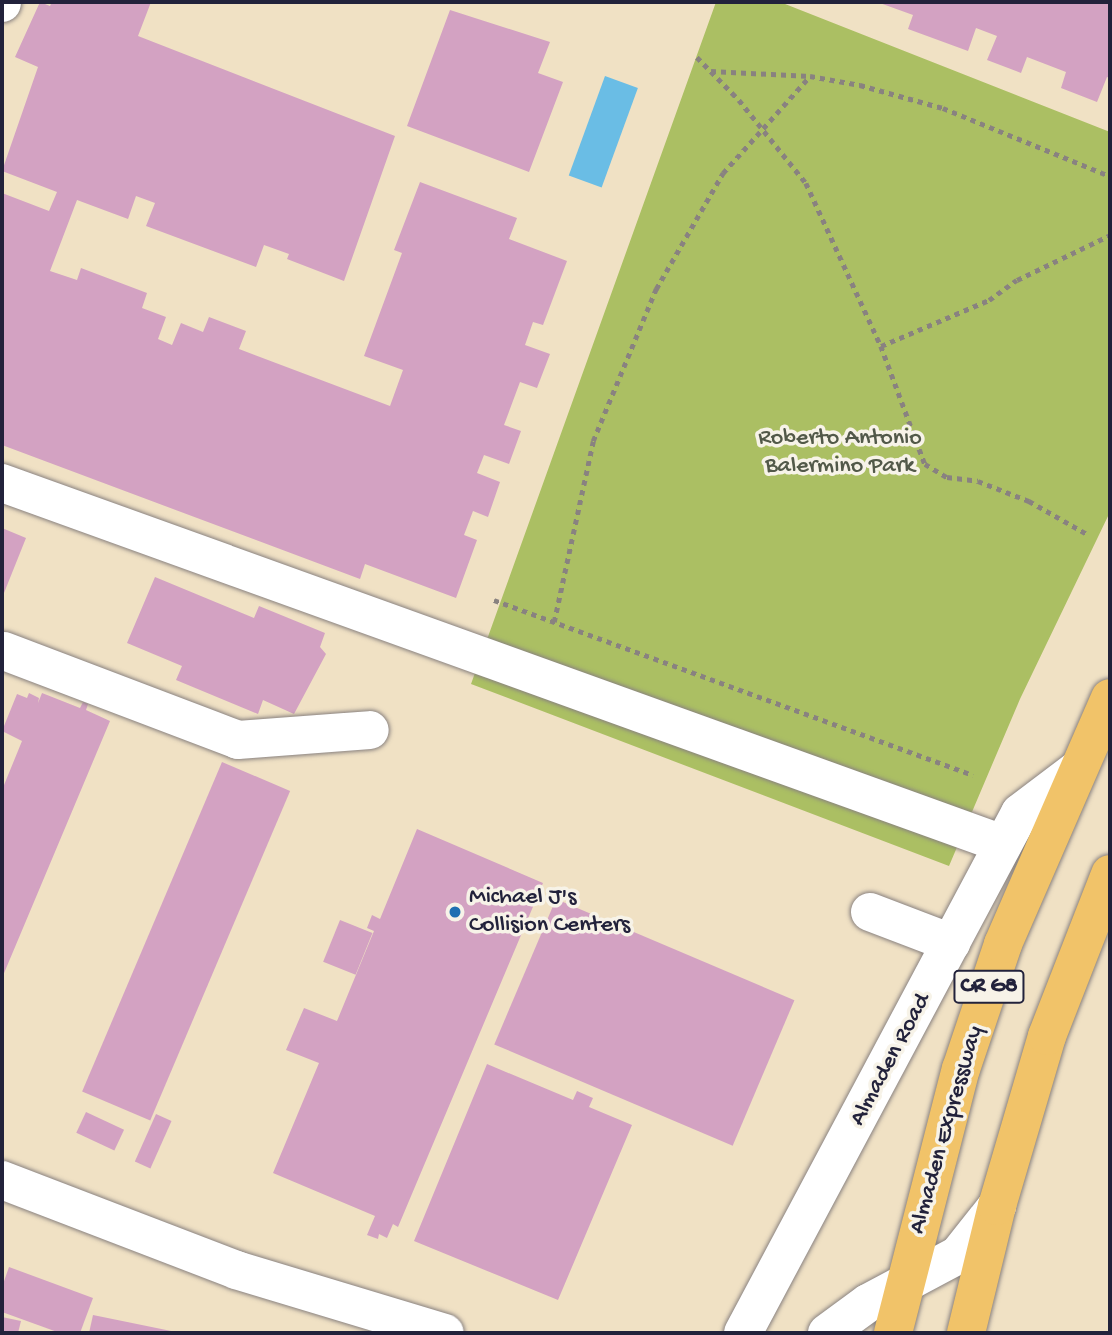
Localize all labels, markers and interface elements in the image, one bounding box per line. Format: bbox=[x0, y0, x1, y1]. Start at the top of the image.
park label: Roberto Antonio Balermino Park bbox=[758, 425, 922, 481]
place label: Michael J's Collision Centers bbox=[469, 884, 630, 940]
marker: Michael J's Collision Centers bbox=[447, 904, 463, 920]
road number: CR G8 bbox=[952, 968, 1026, 1006]
street label: Almaden Road bbox=[844, 989, 938, 1131]
street label: Almaden Expressway bbox=[904, 1023, 990, 1237]

